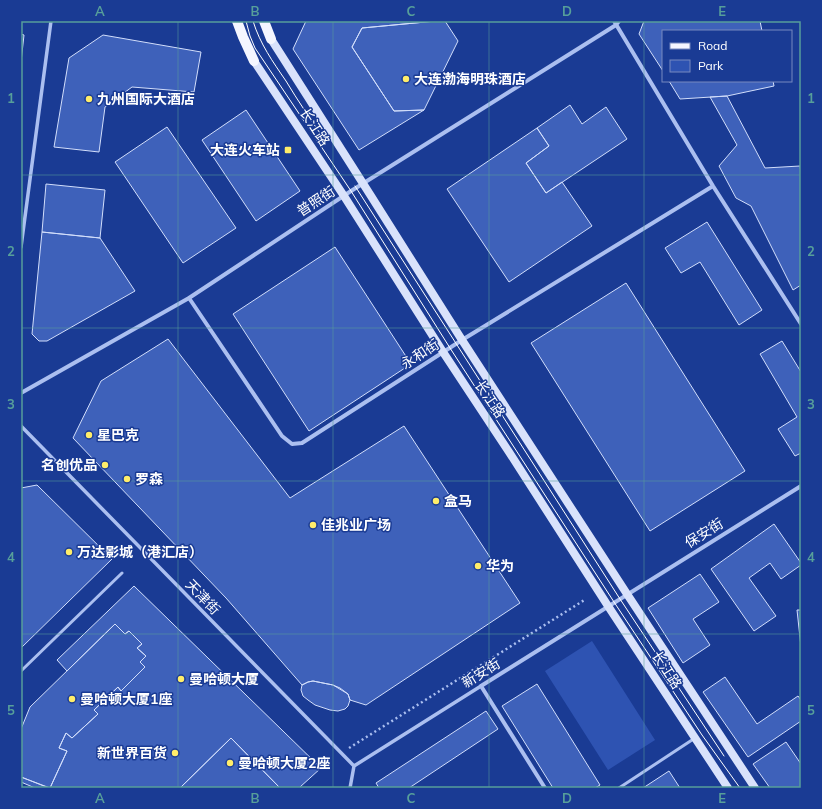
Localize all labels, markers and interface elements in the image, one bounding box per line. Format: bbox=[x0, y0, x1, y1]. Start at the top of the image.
text: A bbox=[95, 3, 105, 19]
text: B bbox=[251, 3, 260, 19]
text: C bbox=[407, 3, 416, 19]
text: D bbox=[562, 3, 572, 19]
text: E bbox=[718, 3, 726, 19]
legend bbox=[662, 30, 792, 82]
text: Road bbox=[698, 38, 727, 53]
text: Park bbox=[698, 58, 724, 73]
place label: 大连渤海明珠酒店 bbox=[414, 70, 526, 88]
marker: 大连渤海明珠酒店 bbox=[401, 74, 411, 84]
text: 1 bbox=[7, 90, 15, 106]
place label: 九州国际大酒店 bbox=[97, 90, 195, 108]
text: 1 bbox=[807, 90, 815, 106]
marker: 九州国际大酒店 bbox=[84, 94, 94, 104]
street label: 长江路 bbox=[296, 104, 334, 150]
place label: 大连火车站 bbox=[210, 141, 280, 159]
marker: 大连火车站 bbox=[283, 145, 293, 155]
street label: 普照街 bbox=[293, 182, 339, 220]
text: 2 bbox=[7, 243, 15, 259]
text: 2 bbox=[807, 243, 815, 259]
street label: 永和街 bbox=[397, 335, 443, 373]
street label: 长江路 bbox=[471, 377, 509, 421]
text: 3 bbox=[7, 396, 15, 412]
text: 3 bbox=[807, 396, 815, 412]
place label: 星巴克 bbox=[97, 426, 139, 444]
marker: 星巴克 bbox=[84, 430, 94, 440]
place label: 名创优品 bbox=[41, 456, 97, 474]
marker: 名创优品 bbox=[100, 460, 110, 470]
place label: 罗森 bbox=[135, 470, 163, 488]
marker: 罗森 bbox=[122, 474, 132, 484]
place label: 盒马 bbox=[444, 492, 472, 510]
marker: 盒马 bbox=[431, 496, 441, 506]
street label: 保安街 bbox=[681, 514, 727, 552]
place label: 佳兆业广场 bbox=[321, 516, 391, 534]
marker: 佳兆业广场 bbox=[308, 520, 318, 530]
place label: 万达影城（港汇店） bbox=[77, 543, 203, 561]
marker: 万达影城（港汇店） bbox=[64, 547, 74, 557]
text: 4 bbox=[7, 549, 15, 565]
text: 4 bbox=[807, 549, 815, 565]
place label: 华为 bbox=[486, 557, 514, 575]
marker: 华为 bbox=[473, 561, 483, 571]
street label: 天津街 bbox=[182, 576, 224, 618]
street label: 长江路 bbox=[648, 647, 686, 693]
street label: 新安街 bbox=[458, 654, 504, 692]
place label: 曼哈顿大厦 bbox=[189, 670, 259, 688]
marker: 曼哈顿大厦 bbox=[176, 674, 186, 684]
place label: 曼哈顿大厦1座 bbox=[80, 690, 172, 708]
marker: 曼哈顿大厦1座 bbox=[67, 694, 77, 704]
text: 5 bbox=[7, 702, 15, 718]
text: 5 bbox=[807, 702, 815, 718]
place label: 新世界百货 bbox=[97, 744, 167, 762]
marker: 新世界百货 bbox=[170, 748, 180, 758]
place label: 曼哈顿大厦2座 bbox=[238, 754, 330, 772]
marker: 曼哈顿大厦2座 bbox=[225, 758, 235, 768]
text: A bbox=[95, 790, 105, 806]
text: B bbox=[251, 790, 260, 806]
text: C bbox=[407, 790, 416, 806]
text: D bbox=[562, 790, 572, 806]
text: E bbox=[718, 790, 726, 806]

